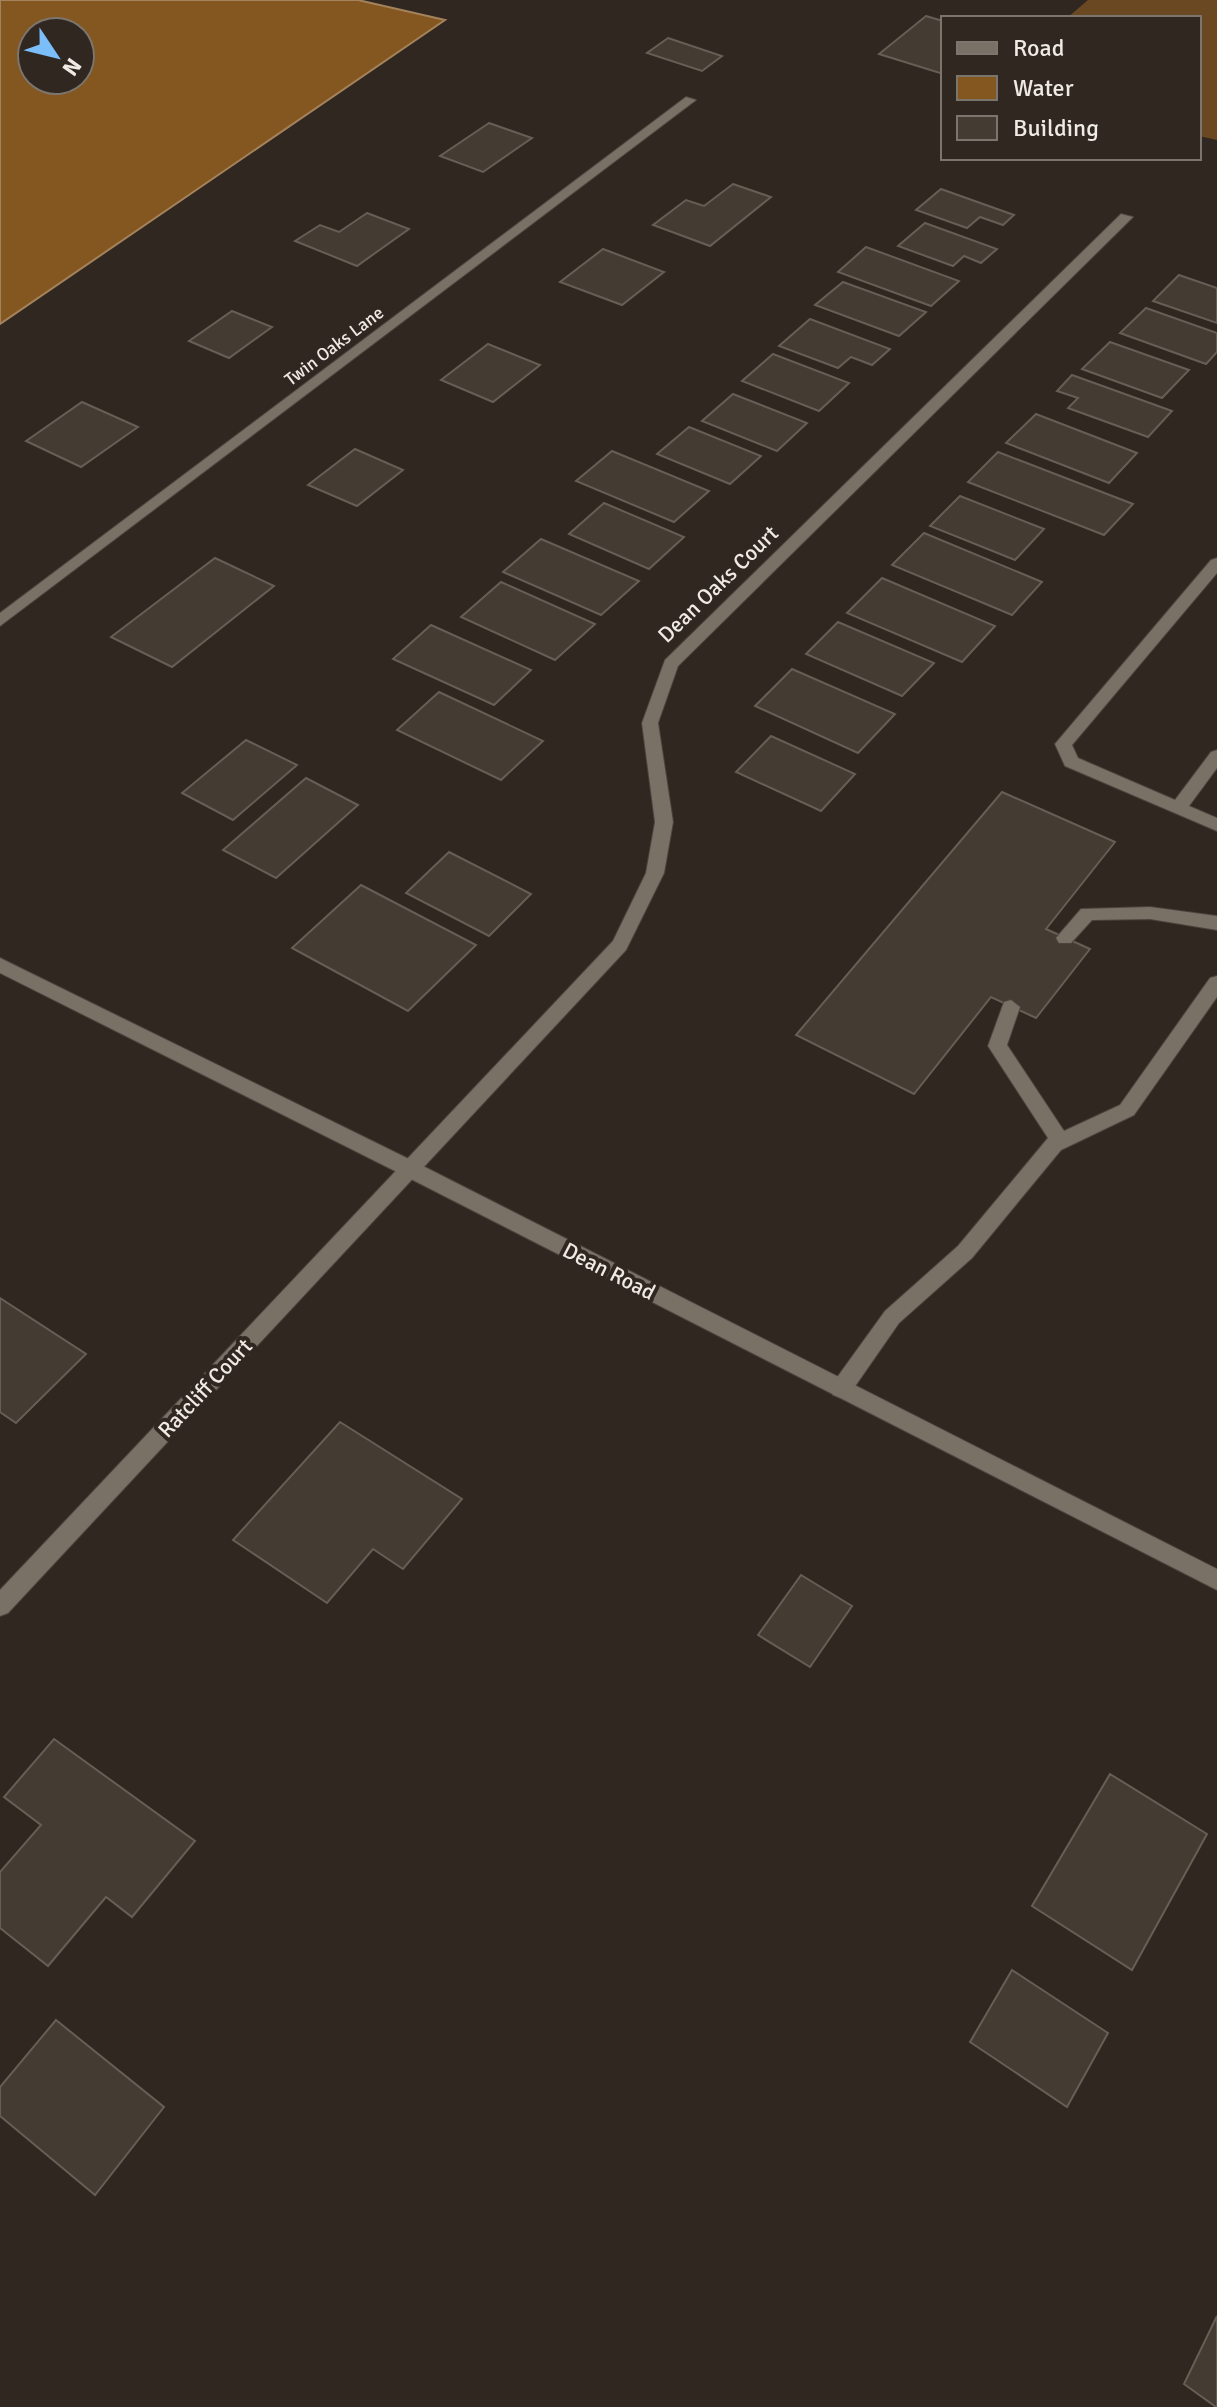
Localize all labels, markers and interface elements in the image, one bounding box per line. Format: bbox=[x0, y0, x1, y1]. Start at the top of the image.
north arrow bbox=[16, 16, 96, 96]
legend bbox=[941, 16, 1201, 160]
text: Road bbox=[1013, 33, 1064, 63]
text: N bbox=[57, 53, 87, 81]
text: Water bbox=[1013, 73, 1074, 103]
text: Building bbox=[1013, 113, 1099, 143]
street label: Twin Oaks Lane bbox=[280, 302, 388, 390]
street label: Dean Oaks Court bbox=[652, 520, 784, 648]
street label: Dean Road bbox=[558, 1236, 660, 1306]
street label: Ratcliff Court bbox=[152, 1333, 258, 1443]

